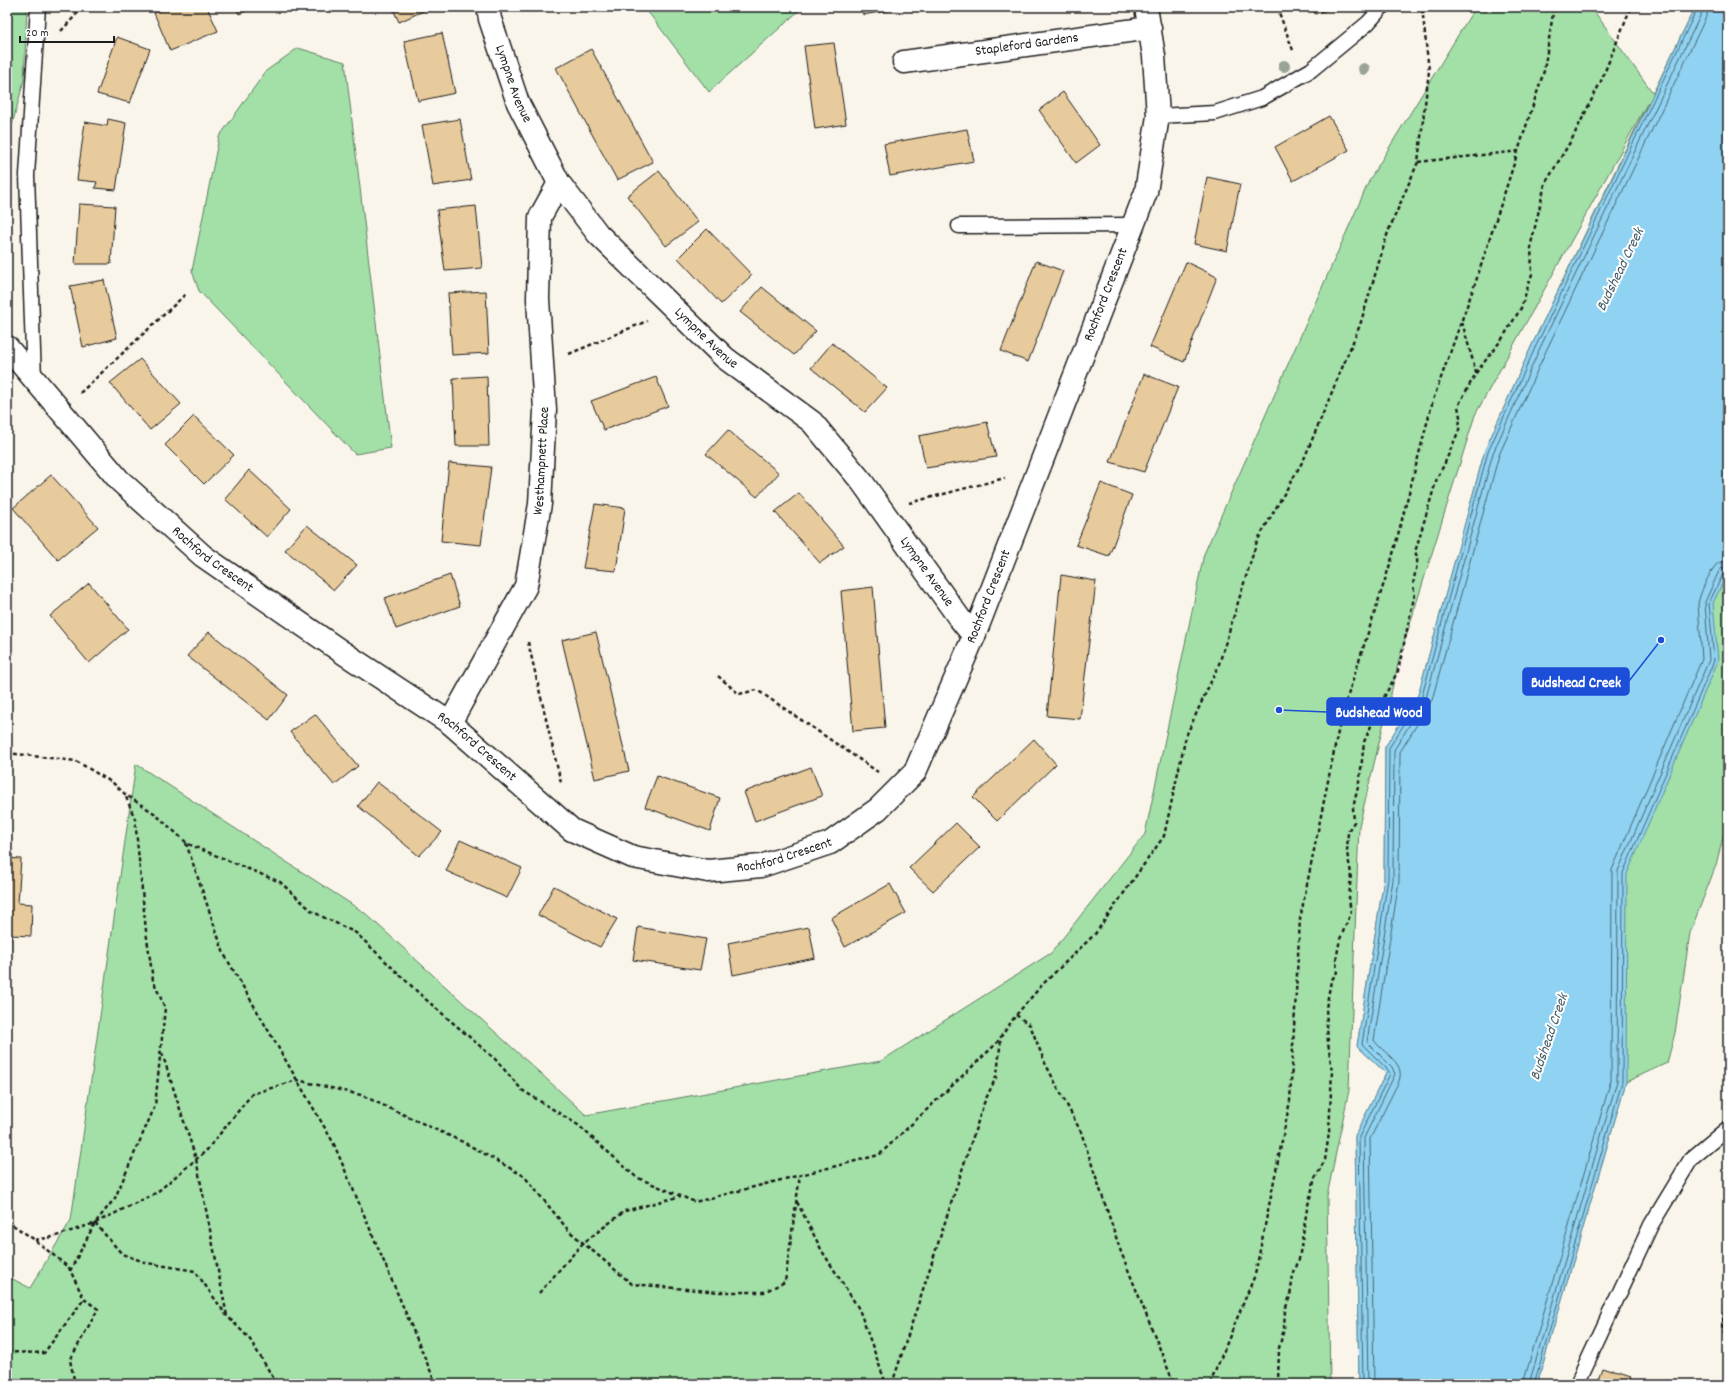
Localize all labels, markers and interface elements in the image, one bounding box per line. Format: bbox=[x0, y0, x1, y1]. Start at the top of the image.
scale bar bbox=[20, 18, 114, 44]
text: 20 m bbox=[26, 25, 49, 42]
street label: Stapleford Gardens bbox=[974, 28, 1080, 62]
street label: Lympne Avenue bbox=[489, 42, 537, 126]
water label: Budshead Creek bbox=[1591, 223, 1651, 315]
street label: Rochford Crescent bbox=[1079, 245, 1133, 344]
street label: Lympne Avenue bbox=[669, 303, 742, 374]
street label: Westhampnett Place bbox=[528, 406, 555, 517]
street label: Rochford Crescent bbox=[167, 522, 257, 598]
street label: Lympne Avenue bbox=[894, 533, 958, 611]
street label: Rochford Crescent bbox=[962, 547, 1016, 647]
callout: Budshead Creek bbox=[1523, 668, 1629, 695]
text: Budshead Creek bbox=[1531, 673, 1621, 695]
callout: Budshead Wood bbox=[1327, 698, 1430, 725]
text: Budshead Wood bbox=[1336, 703, 1422, 725]
street label: Rochford Crescent bbox=[433, 707, 521, 787]
street label: Rochford Crescent bbox=[736, 833, 835, 878]
water label: Budshead Creek bbox=[1525, 989, 1576, 1083]

